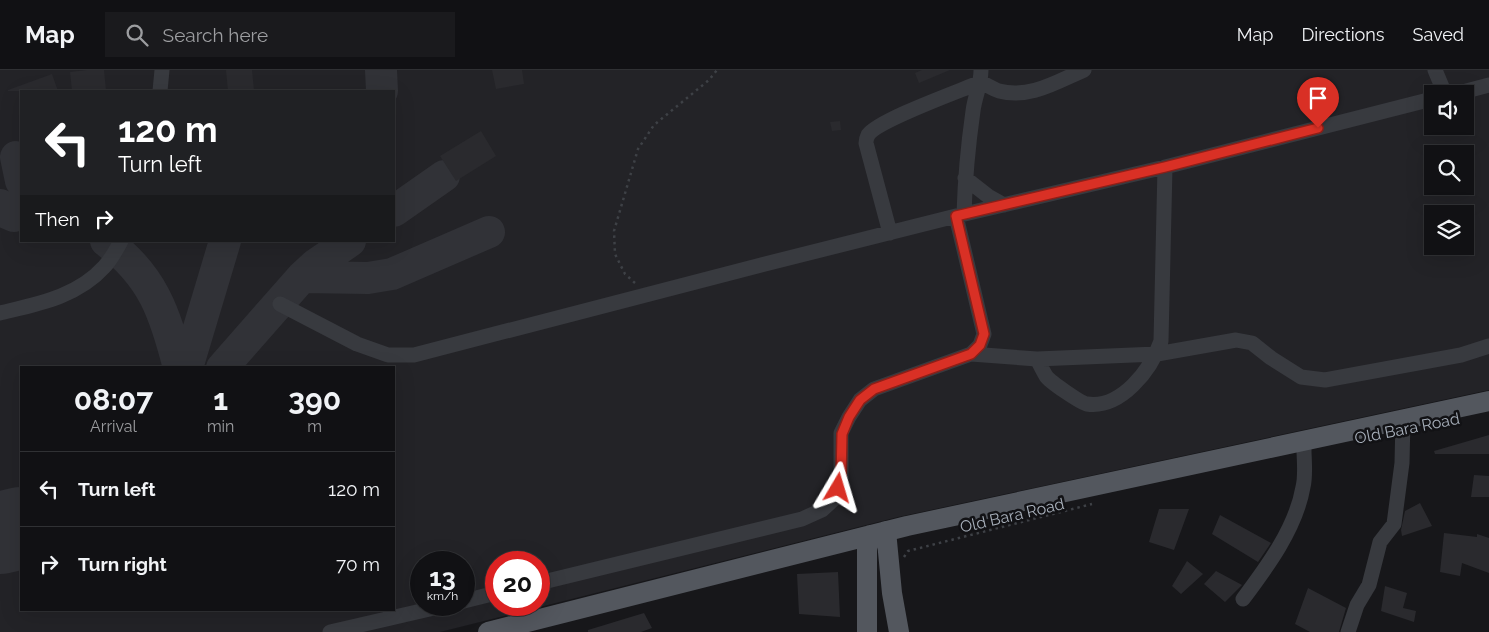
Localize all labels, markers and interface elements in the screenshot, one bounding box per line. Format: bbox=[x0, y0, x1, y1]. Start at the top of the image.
search box bbox=[105, 12, 455, 57]
text: Map bbox=[25, 20, 75, 49]
icon: search bbox=[123, 21, 151, 49]
text: Search here bbox=[163, 24, 268, 46]
text: Map bbox=[1237, 24, 1273, 45]
text: Directions bbox=[1301, 24, 1385, 45]
text: Saved bbox=[1413, 24, 1464, 45]
pin bbox=[1297, 77, 1339, 128]
icon: arrive bbox=[1304, 84, 1332, 112]
map controls bbox=[1424, 85, 1474, 255]
button: sound bbox=[1424, 85, 1474, 135]
text: 120 m bbox=[118, 109, 218, 150]
icon: left bbox=[35, 110, 100, 175]
button: search bbox=[1424, 145, 1474, 195]
text: Turn left bbox=[118, 151, 202, 177]
icon: right bbox=[90, 205, 118, 233]
button: layers bbox=[1424, 205, 1474, 255]
text: Then bbox=[35, 208, 80, 230]
text: 08:07 bbox=[74, 382, 153, 417]
text: 1 bbox=[213, 382, 228, 417]
text: 390 bbox=[288, 382, 341, 417]
street label: Old Bara Road bbox=[1353, 409, 1461, 448]
text: Arrival bbox=[90, 417, 137, 436]
text: min bbox=[207, 417, 234, 436]
text: m bbox=[307, 417, 322, 436]
position arrow bbox=[811, 461, 863, 513]
icon: left bbox=[35, 475, 63, 503]
text: Turn left bbox=[78, 478, 155, 500]
text: 120 m bbox=[328, 478, 380, 500]
street label: Old Bara Road bbox=[958, 494, 1066, 537]
icon: right bbox=[35, 550, 63, 578]
speed limit sign: 20 bbox=[485, 551, 550, 616]
text: Turn right bbox=[78, 553, 167, 575]
text: 70 m bbox=[336, 553, 380, 575]
text: 13 bbox=[429, 562, 456, 592]
text: km/h bbox=[427, 589, 458, 603]

